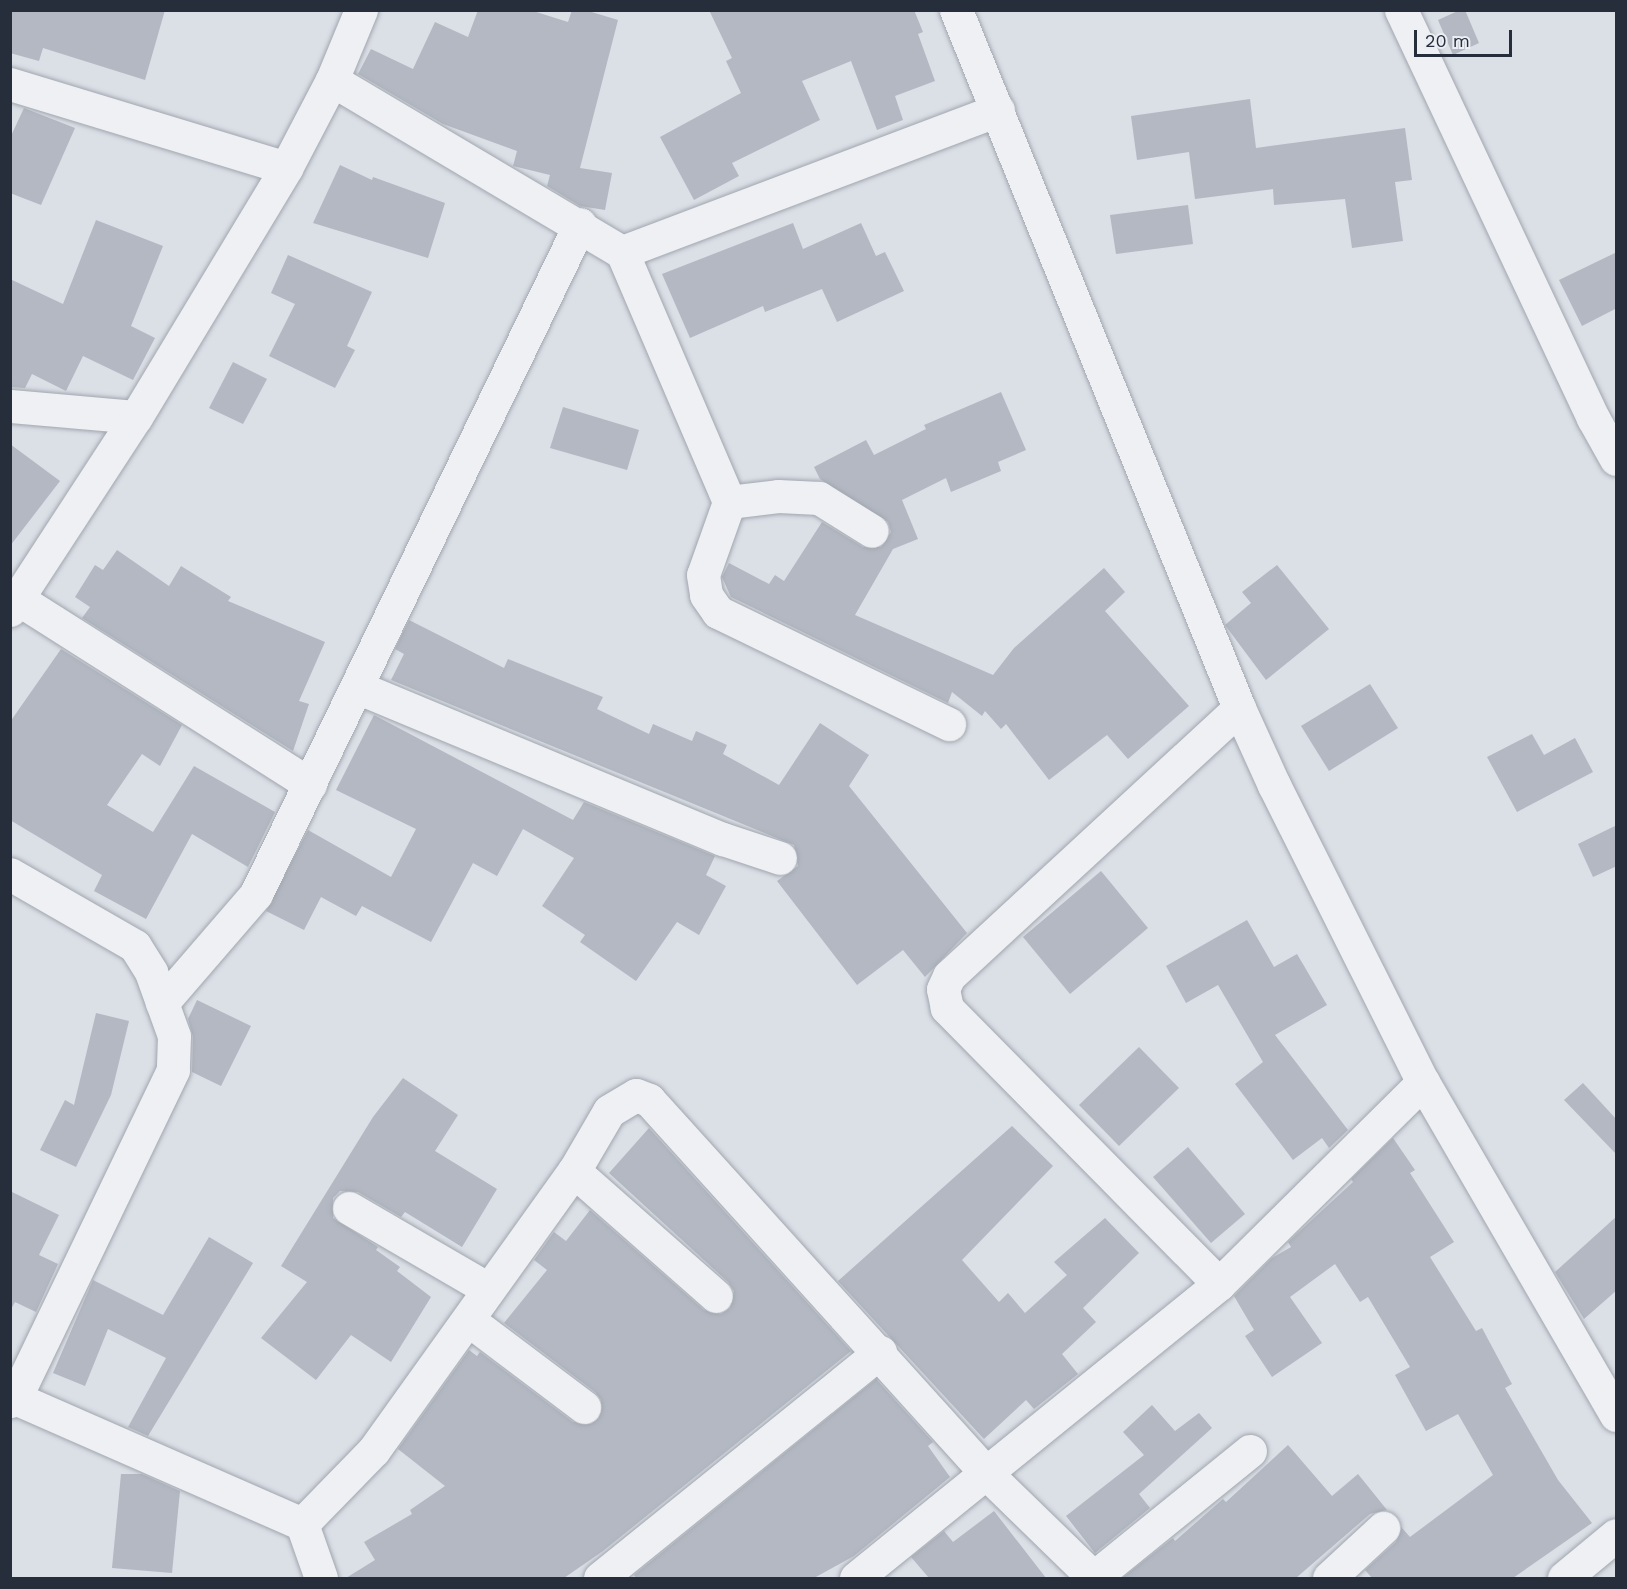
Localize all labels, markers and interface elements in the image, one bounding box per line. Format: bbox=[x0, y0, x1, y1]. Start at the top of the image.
scale bar bbox=[1417, 18, 1514, 56]
text: 20 m bbox=[1425, 30, 1470, 51]

